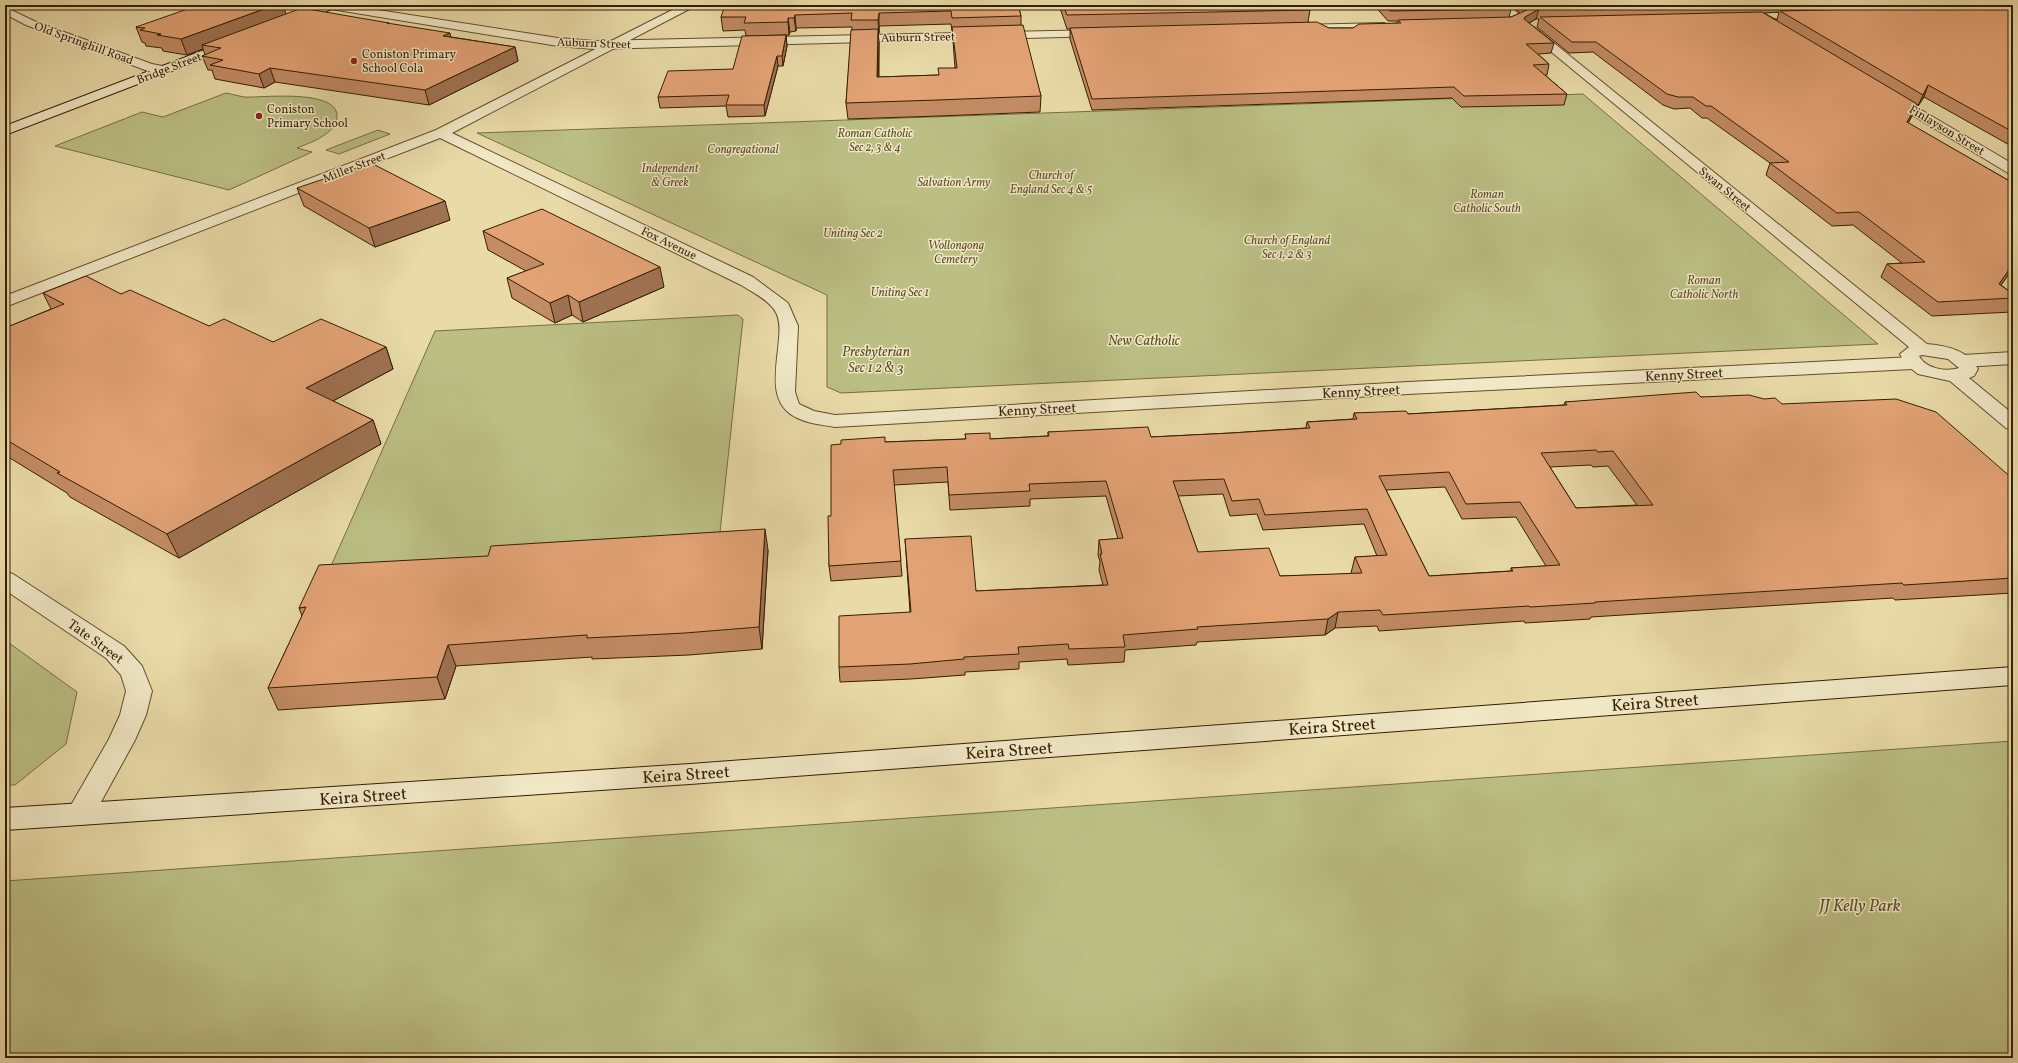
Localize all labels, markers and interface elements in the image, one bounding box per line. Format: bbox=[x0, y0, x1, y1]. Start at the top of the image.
street label: Old Springhill Road bbox=[32, 19, 136, 69]
street label: Auburn Street bbox=[881, 29, 955, 47]
street label: Auburn Street bbox=[557, 35, 631, 53]
place label: Coniston Primary School Cola bbox=[362, 47, 456, 77]
street label: Bridge Street bbox=[134, 49, 204, 89]
marker: Coniston Primary School Cola bbox=[349, 56, 359, 66]
place label: Coniston Primary School bbox=[267, 102, 348, 132]
street label: Finlayson Street bbox=[1906, 102, 1987, 160]
marker: Coniston Primary School bbox=[254, 111, 264, 121]
park label: Roman Catholic Sec 2, 3 & 4 bbox=[837, 126, 913, 156]
park label: Congregational bbox=[707, 142, 779, 158]
street label: Miller Street bbox=[320, 149, 388, 187]
park label: Independent & Greek bbox=[641, 161, 700, 191]
street label: Swan Street bbox=[1695, 164, 1754, 216]
park label: Church of England Sec 4 & 5 bbox=[1010, 168, 1093, 198]
park label: Salvation Army bbox=[918, 175, 991, 191]
park label: Roman Catholic South bbox=[1453, 187, 1521, 217]
street label: Fox Avenue bbox=[638, 224, 699, 264]
park label: Uniting Sec 2 bbox=[823, 226, 883, 242]
park label: Church of England Sec 1, 2 & 3 bbox=[1244, 233, 1330, 263]
park label: Wollongong Cemetery bbox=[928, 238, 984, 268]
park label: Roman Catholic North bbox=[1670, 273, 1738, 303]
park label: Uniting Sec 1 bbox=[871, 285, 930, 301]
park label: New Catholic bbox=[1108, 332, 1180, 351]
park label: Presbyterian Sec 1 2 & 3 bbox=[842, 343, 910, 378]
street label: Kenny Street bbox=[1644, 364, 1724, 387]
street label: Kenny Street bbox=[1321, 381, 1401, 404]
street label: Kenny Street bbox=[997, 399, 1077, 422]
street label: Tate Street bbox=[63, 615, 127, 669]
street label: Keira Street bbox=[1611, 689, 1700, 718]
street label: Keira Street bbox=[1288, 713, 1377, 742]
street label: Keira Street bbox=[965, 737, 1054, 766]
street label: Keira Street bbox=[642, 761, 731, 790]
street label: Keira Street bbox=[319, 783, 408, 812]
park label: JJ Kelly Park bbox=[1817, 895, 1901, 918]

